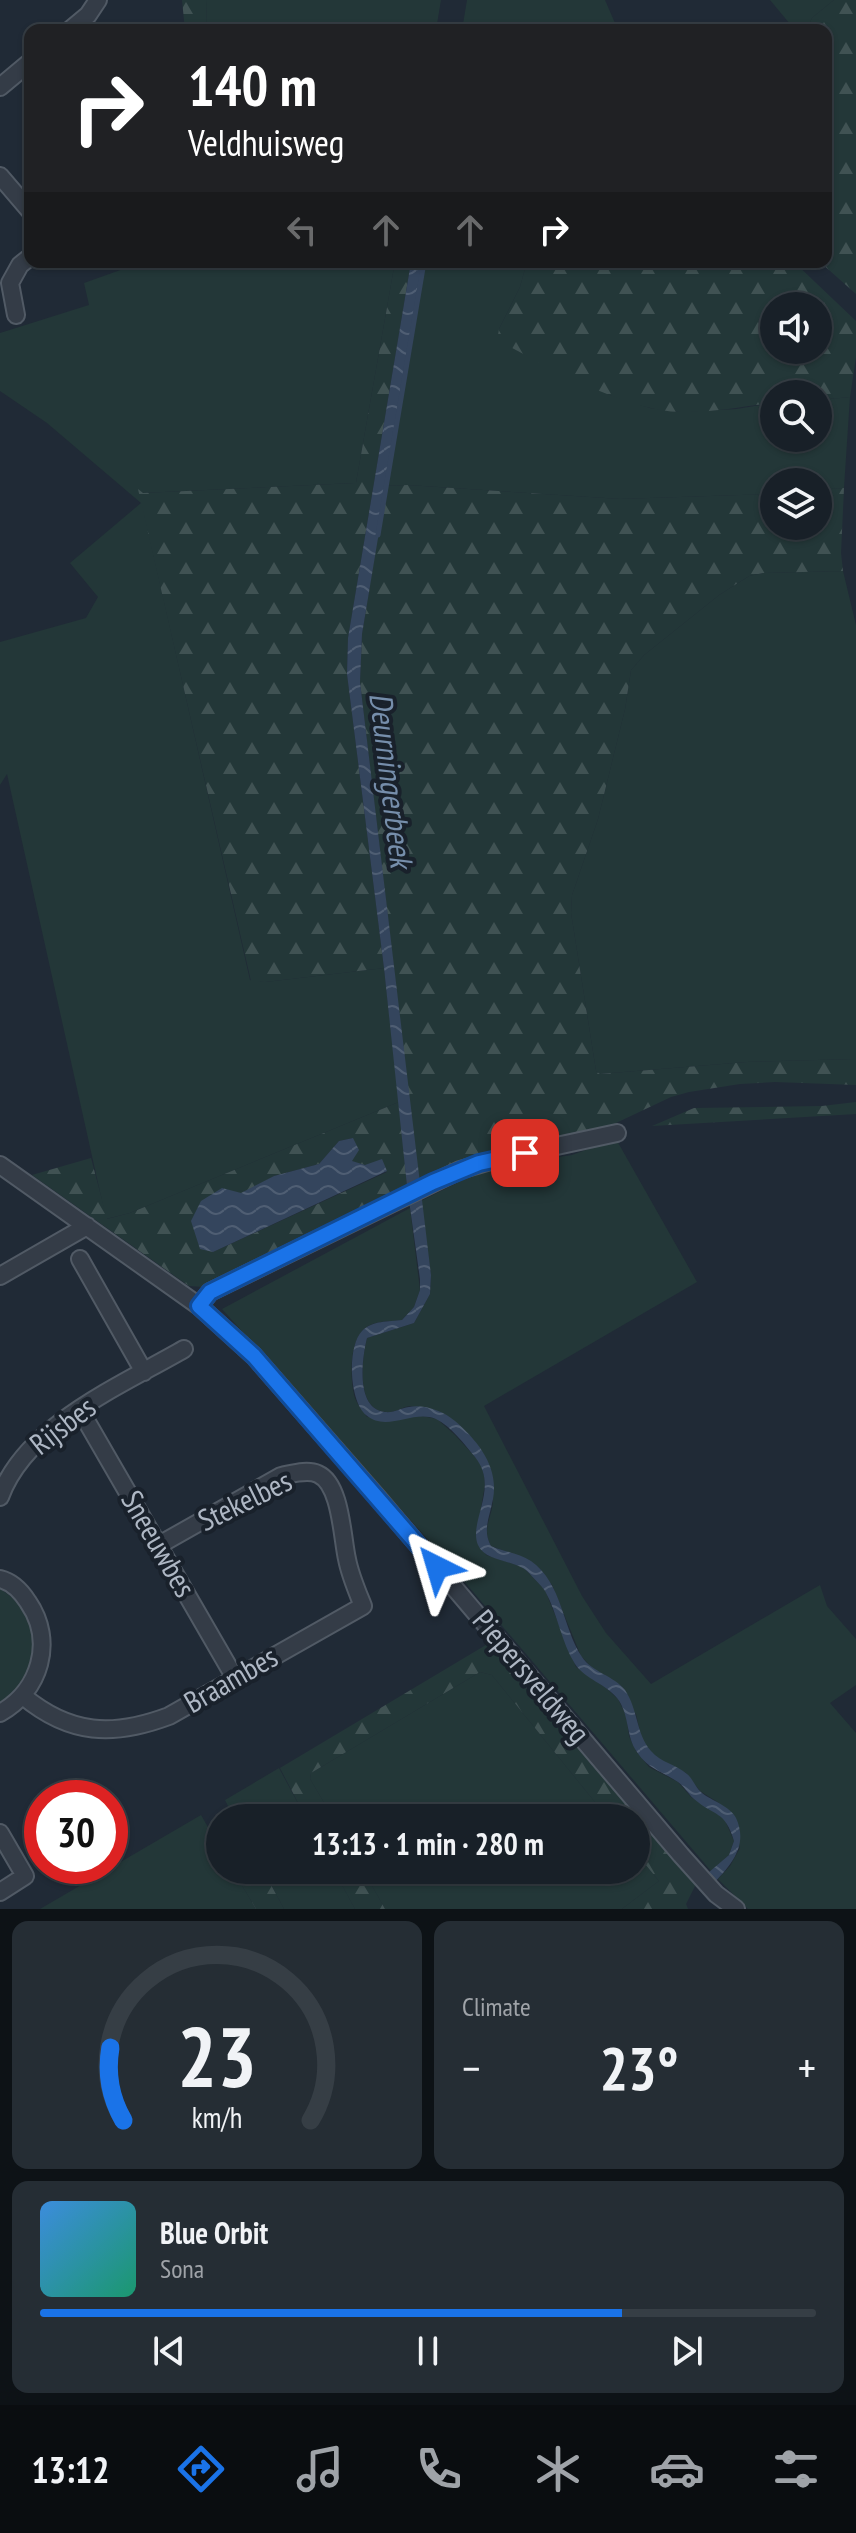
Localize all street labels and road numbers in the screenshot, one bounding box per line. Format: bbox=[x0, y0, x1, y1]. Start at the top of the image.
street label: Rijsbes bbox=[21, 1387, 103, 1463]
street label: Stekelbes bbox=[191, 1460, 298, 1539]
street label: Sneeuwbes bbox=[113, 1483, 205, 1604]
street label: Piepersveldweg bbox=[465, 1601, 599, 1751]
street label: Braambes bbox=[177, 1636, 284, 1721]

